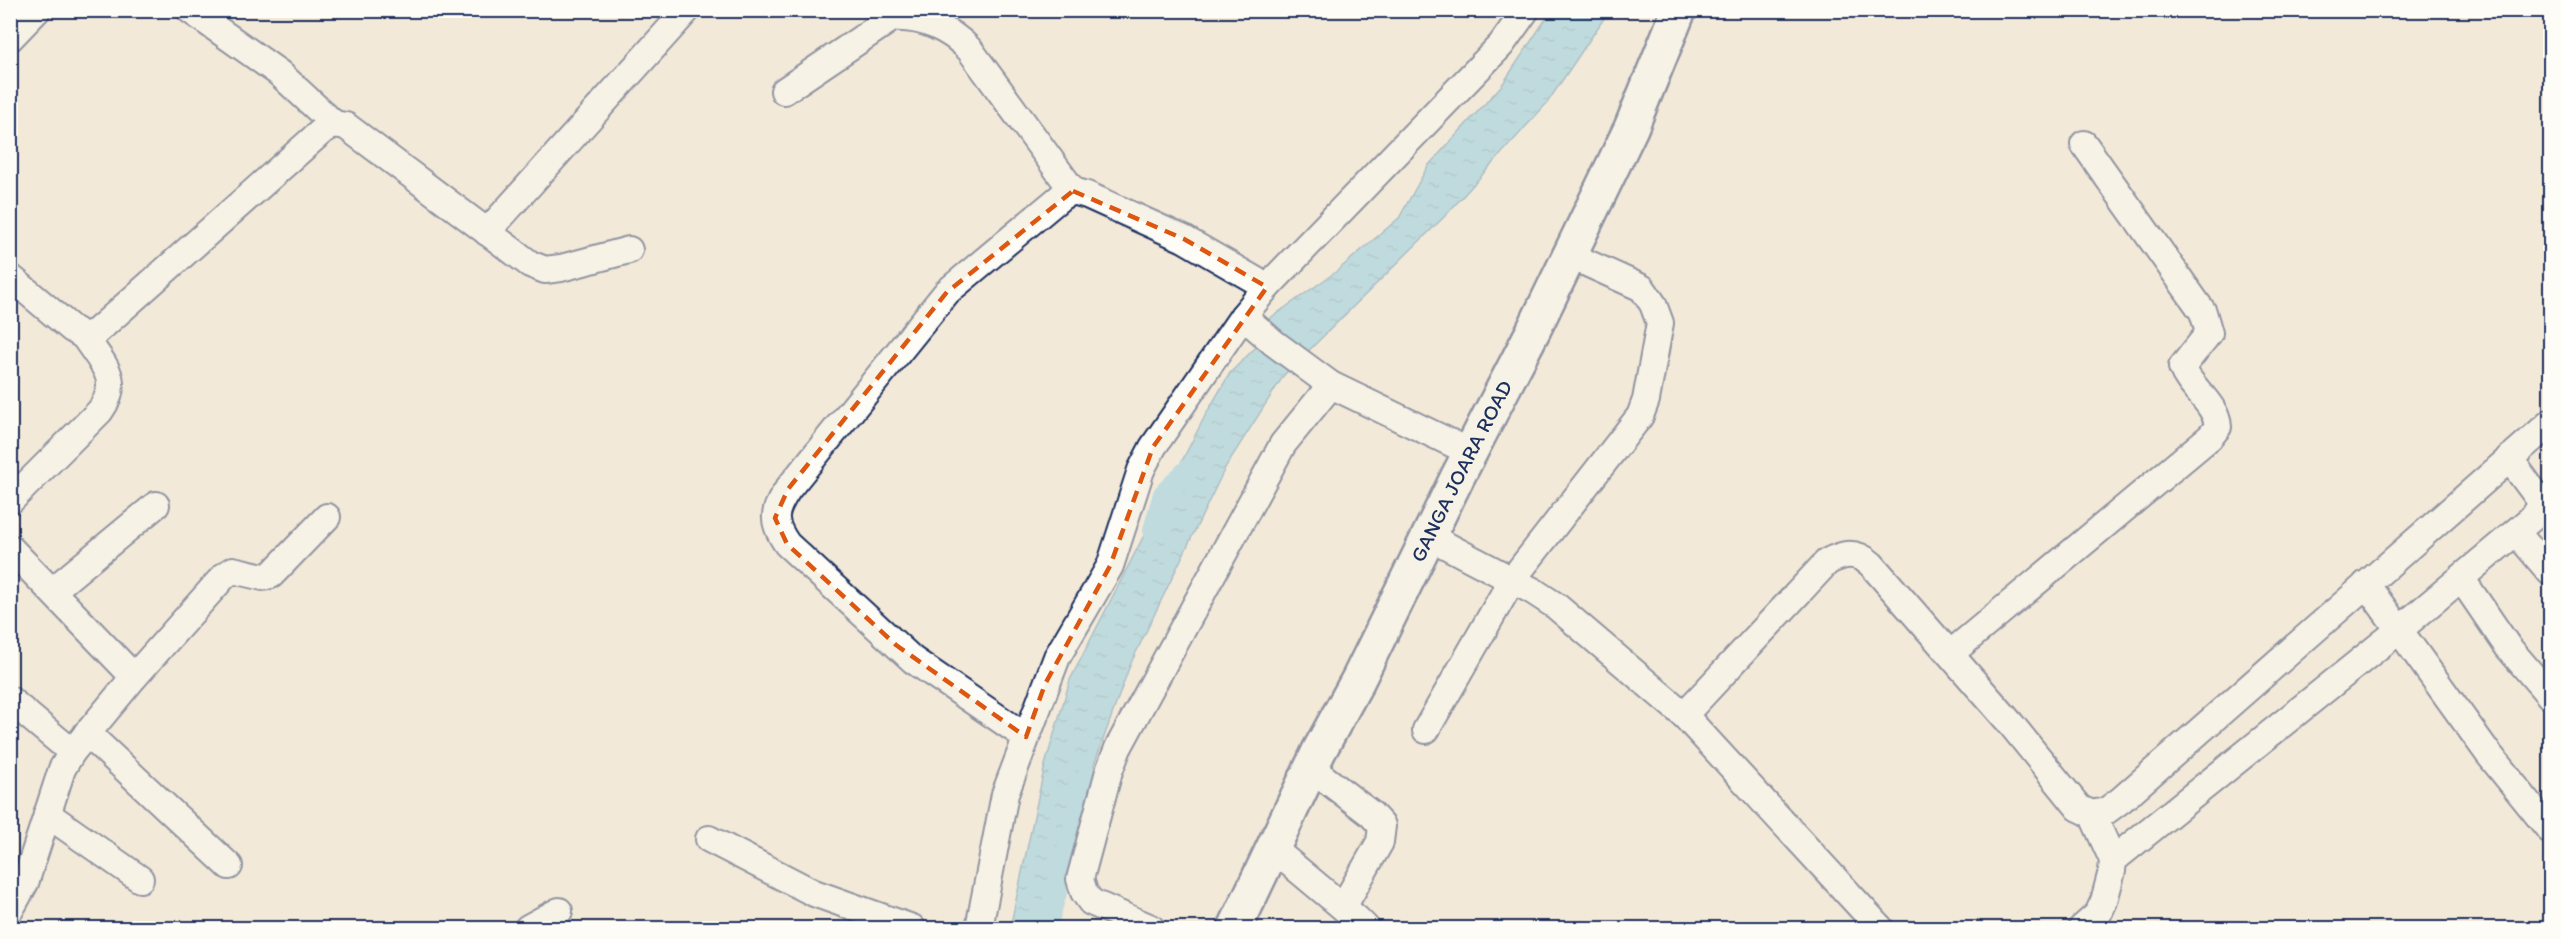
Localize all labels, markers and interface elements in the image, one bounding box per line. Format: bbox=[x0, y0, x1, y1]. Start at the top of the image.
street label: GANGA JOARA ROAD bbox=[1405, 376, 1517, 566]

